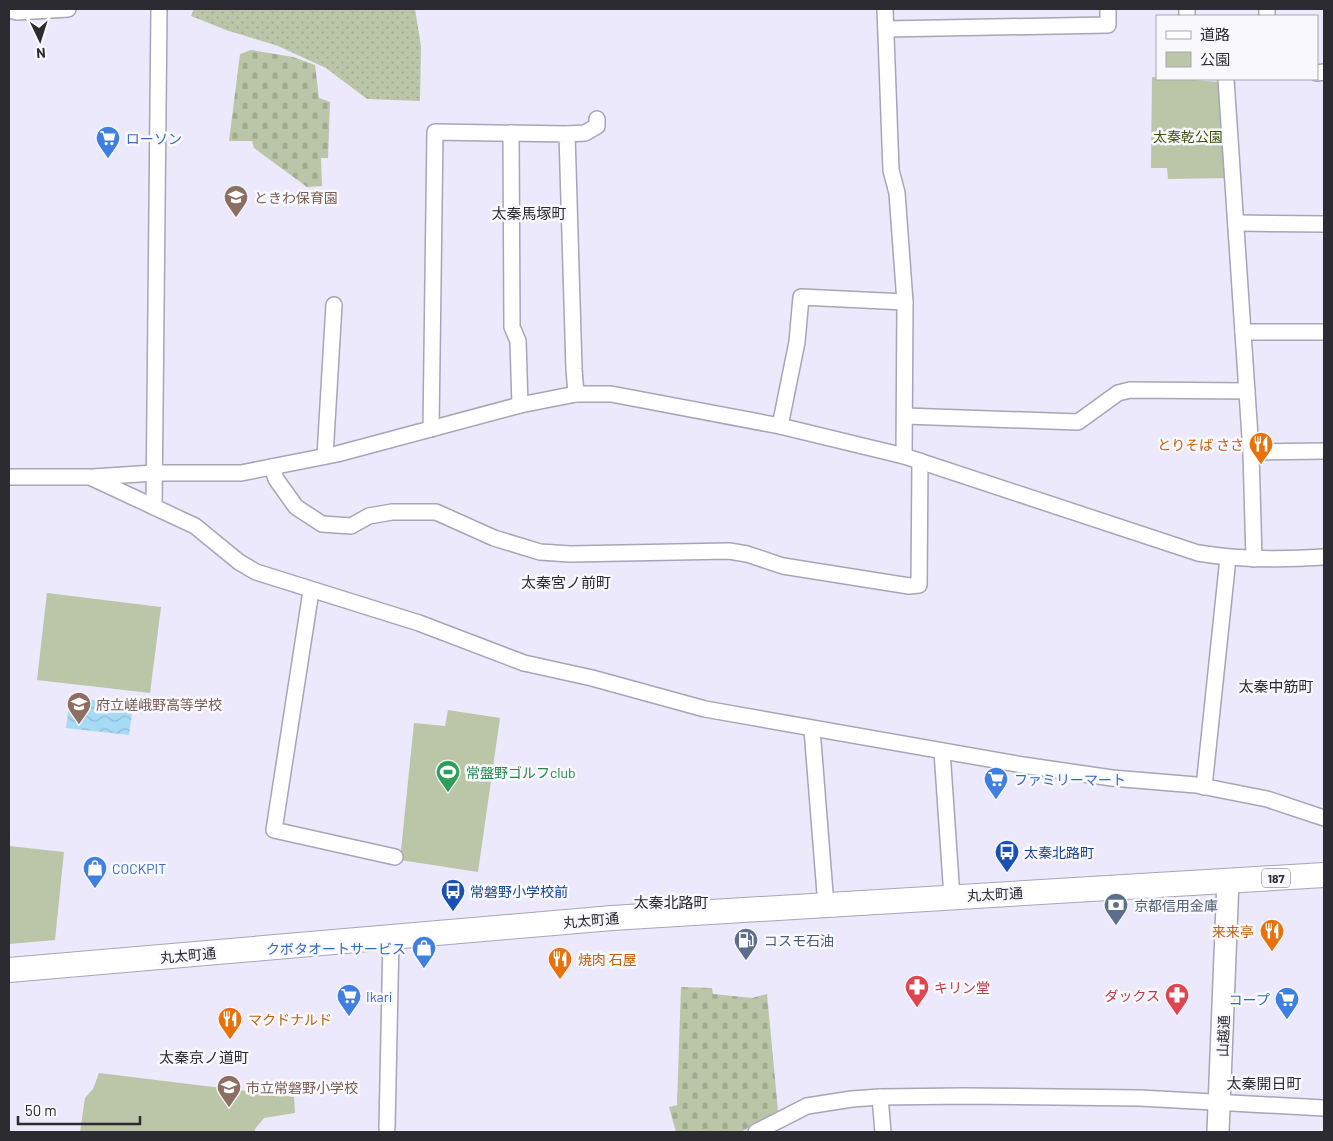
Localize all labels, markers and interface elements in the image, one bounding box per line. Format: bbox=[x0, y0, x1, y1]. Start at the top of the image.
north arrow bbox=[15, 15, 65, 65]
legend bbox=[1156, 15, 1318, 80]
text: 道路 bbox=[1200, 25, 1230, 43]
text: N bbox=[36, 45, 46, 62]
text: 公園 bbox=[1200, 50, 1230, 68]
supermarket icon: ローソン bbox=[95, 125, 121, 159]
park label: 太秦乾公園 bbox=[1153, 128, 1223, 145]
place label: ローソン bbox=[126, 130, 182, 147]
school or university icon: ときわ保育園 bbox=[223, 184, 249, 218]
place label: ときわ保育園 bbox=[254, 189, 338, 206]
district label: 太秦馬塚町 bbox=[491, 204, 567, 222]
restaurant icon: とりそば ささ bbox=[1248, 431, 1274, 465]
place label: とりそば ささ bbox=[1157, 436, 1244, 453]
district label: 太秦宮ノ前町 bbox=[521, 573, 611, 591]
district label: 太秦中筋町 bbox=[1238, 677, 1314, 695]
school or university icon: 府立嵯峨野高等学校 bbox=[66, 691, 92, 725]
place label: 府立嵯峨野高等学校 bbox=[96, 696, 222, 713]
sports icon: 常盤野ゴルフclub bbox=[435, 759, 461, 793]
place label: 常盤野ゴルフclub bbox=[466, 764, 576, 781]
supermarket icon: ファミリーマート bbox=[983, 766, 1009, 800]
place label: ファミリーマート bbox=[1014, 771, 1126, 788]
bus stop icon: 太秦北路町 bbox=[994, 839, 1020, 873]
place label: 太秦北路町 bbox=[1024, 844, 1094, 861]
shop icon: COCKPIT bbox=[82, 855, 108, 889]
place label: COCKPIT bbox=[112, 860, 166, 877]
road number: 187 bbox=[1262, 868, 1290, 888]
bus stop icon: 常磐野小学校前 bbox=[440, 878, 466, 912]
place label: 常磐野小学校前 bbox=[470, 883, 568, 900]
street label: 丸太町通 bbox=[967, 884, 1023, 904]
bank icon: 京都信用金庫 bbox=[1103, 892, 1129, 926]
district label: 太秦北路町 bbox=[633, 893, 709, 911]
place label: 京都信用金庫 bbox=[1134, 897, 1218, 914]
street label: 丸太町通 bbox=[562, 909, 620, 931]
restaurant icon: 来来亭 bbox=[1259, 918, 1285, 952]
place label: 来来亭 bbox=[1212, 923, 1254, 940]
fuel station icon: コスモ石油 bbox=[733, 927, 759, 961]
place label: コスモ石油 bbox=[764, 932, 834, 949]
shop icon: クボタオートサービス bbox=[411, 935, 437, 969]
place label: クボタオートサービス bbox=[266, 940, 406, 957]
street label: 丸太町通 bbox=[159, 944, 217, 966]
restaurant icon: 焼肉 石屋 bbox=[547, 946, 573, 980]
place label: 焼肉 石屋 bbox=[578, 951, 637, 968]
pharmacy icon: キリン堂 bbox=[904, 974, 930, 1008]
place label: キリン堂 bbox=[934, 979, 990, 996]
pharmacy icon: ダックス bbox=[1164, 982, 1190, 1016]
supermarket icon: Ikari bbox=[336, 983, 362, 1017]
supermarket icon: コープ bbox=[1274, 986, 1300, 1020]
place label: ダックス bbox=[1104, 987, 1160, 1004]
place label: Ikari bbox=[366, 988, 392, 1005]
place label: コープ bbox=[1229, 991, 1270, 1008]
restaurant icon: マクドナルド bbox=[217, 1006, 243, 1040]
place label: マクドナルド bbox=[248, 1011, 332, 1028]
street label: 山越通 bbox=[1214, 1015, 1232, 1057]
district label: 太秦京ノ道町 bbox=[159, 1048, 249, 1066]
school or university icon: 市立常磐野小学校 bbox=[216, 1074, 242, 1108]
district label: 太秦開日町 bbox=[1226, 1074, 1302, 1092]
place label: 市立常磐野小学校 bbox=[246, 1079, 358, 1096]
scale bar bbox=[18, 1094, 140, 1126]
text: 50 m bbox=[25, 1101, 57, 1119]

